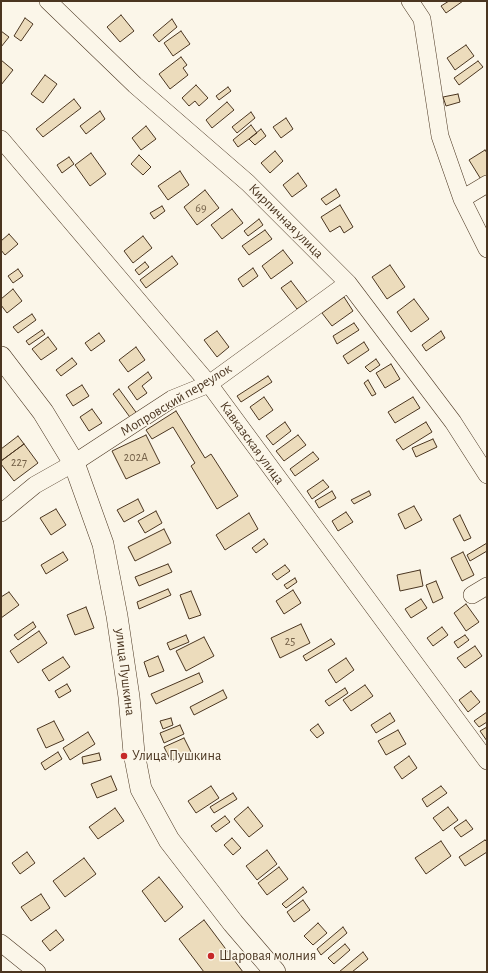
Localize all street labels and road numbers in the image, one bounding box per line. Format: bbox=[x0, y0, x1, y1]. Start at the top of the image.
street label: Кирпичная улица bbox=[245, 180, 327, 262]
street label: Мопровский переулок bbox=[117, 360, 235, 440]
street label: Кавказская улица bbox=[216, 398, 288, 488]
street label: улица Пушкина bbox=[111, 627, 139, 717]

